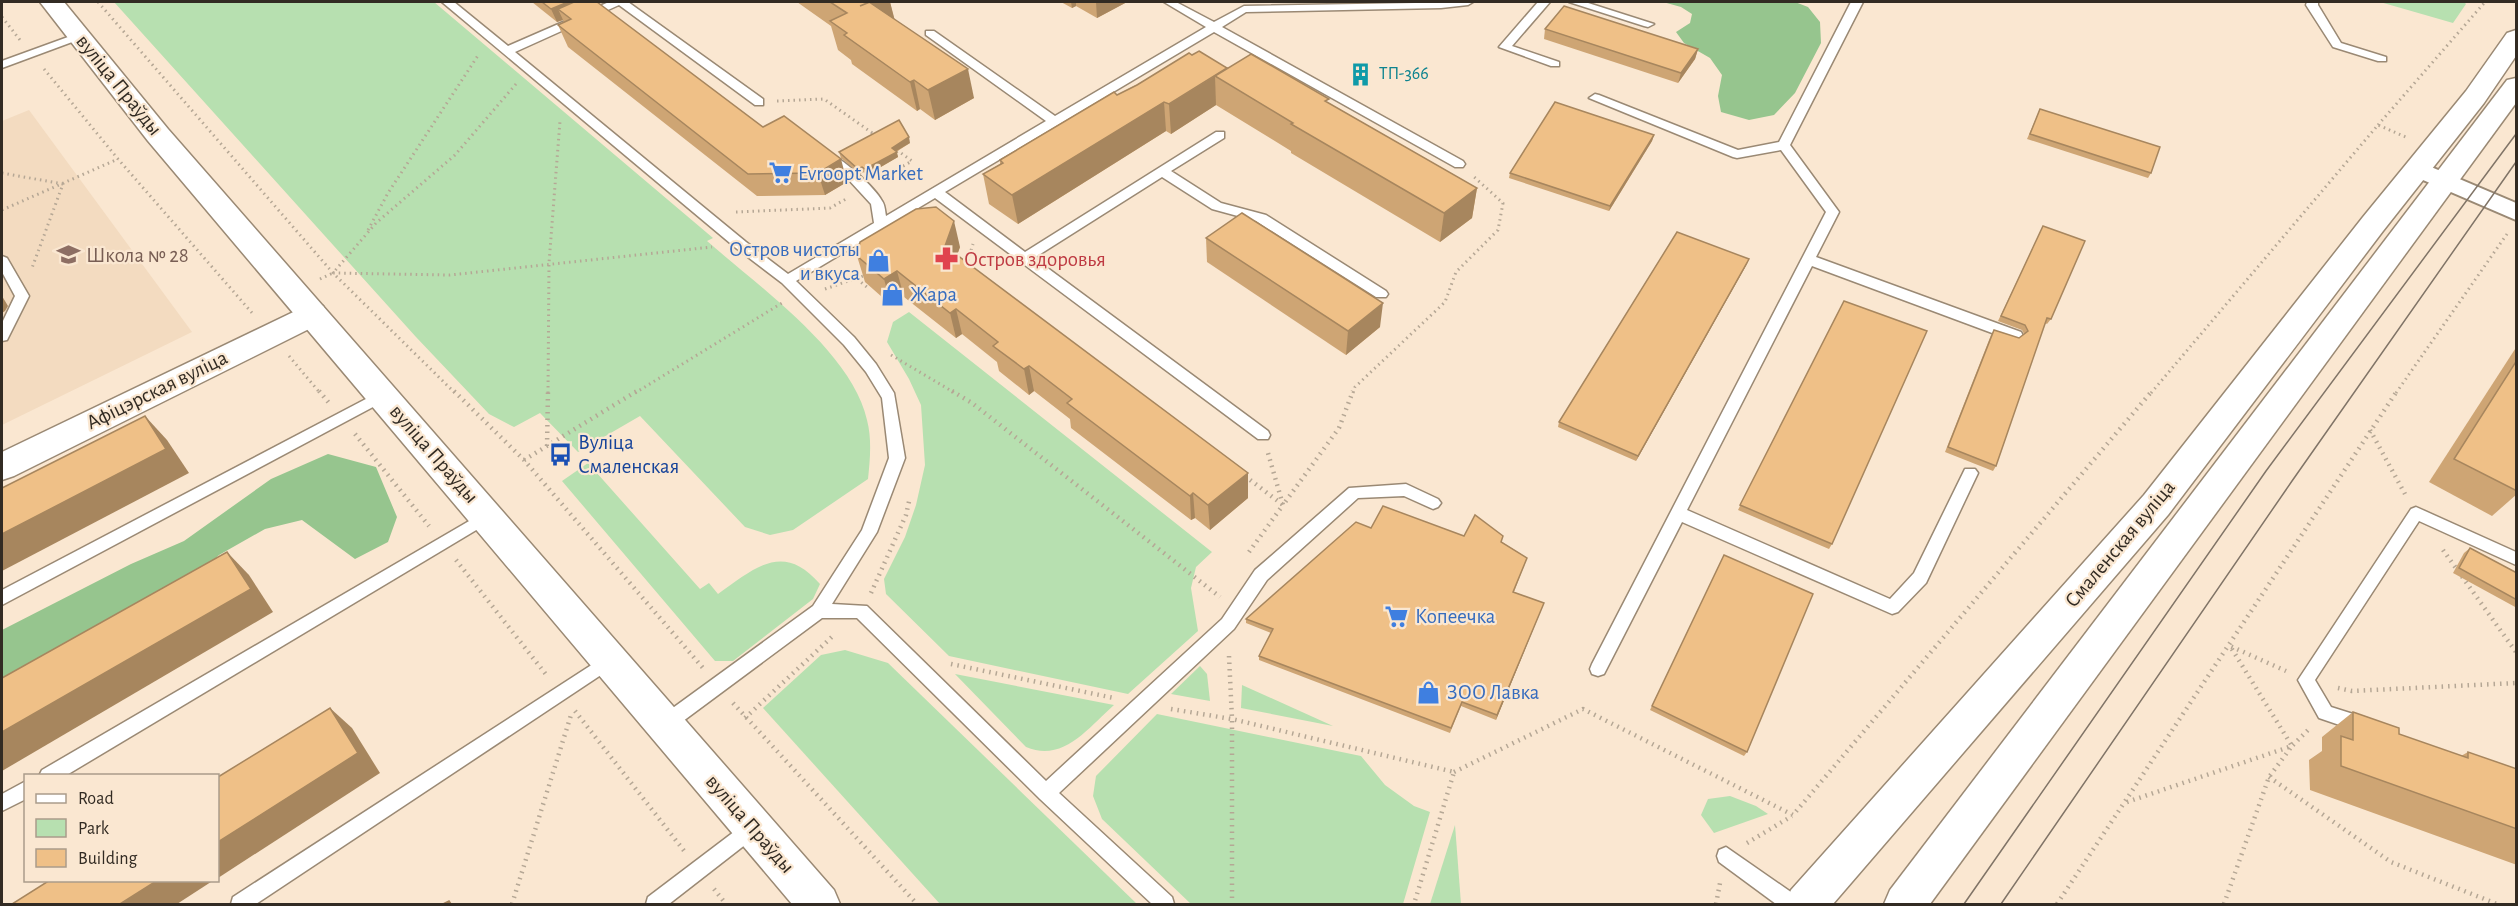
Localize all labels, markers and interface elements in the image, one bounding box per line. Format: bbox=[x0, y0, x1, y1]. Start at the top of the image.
street label: вуліца Праўды bbox=[72, 31, 166, 139]
building icon: ТП-366 bbox=[1348, 61, 1374, 87]
place label: ТП-366 bbox=[1379, 65, 1429, 83]
supermarket icon: Evroopt Market bbox=[767, 160, 793, 186]
place label: Evroopt Market bbox=[798, 163, 923, 184]
place label: Остров чистоты и вкуса bbox=[729, 239, 860, 284]
school or university icon: Школа № 28 bbox=[55, 242, 81, 268]
place label: Школа № 28 bbox=[86, 245, 189, 266]
pharmacy icon: Остров здоровья bbox=[933, 246, 959, 272]
shop icon: Остров чистоты и вкуса bbox=[865, 248, 891, 274]
place label: Остров здоровья bbox=[964, 249, 1106, 270]
shop icon: Жара bbox=[879, 281, 905, 307]
place label: Жара bbox=[910, 284, 957, 305]
street label: Афіцэрская вуліца bbox=[83, 347, 231, 433]
street label: вуліца Праўды bbox=[386, 401, 482, 507]
place label: Вуліца Смаленская bbox=[578, 432, 679, 477]
bus stop icon: Вуліца Смаленская bbox=[547, 441, 573, 467]
street label: Смаленская вуліца bbox=[2061, 476, 2179, 611]
supermarket icon: Копеечка bbox=[1384, 603, 1410, 629]
place label: Копеечка bbox=[1415, 606, 1496, 627]
shop icon: ЗОО Лавка bbox=[1416, 679, 1442, 705]
place label: ЗОО Лавка bbox=[1447, 682, 1540, 703]
street label: вуліца Праўды bbox=[702, 771, 798, 877]
legend bbox=[24, 774, 219, 882]
text: Road bbox=[78, 790, 114, 808]
text: Park bbox=[78, 820, 110, 838]
text: Building bbox=[78, 850, 138, 868]

